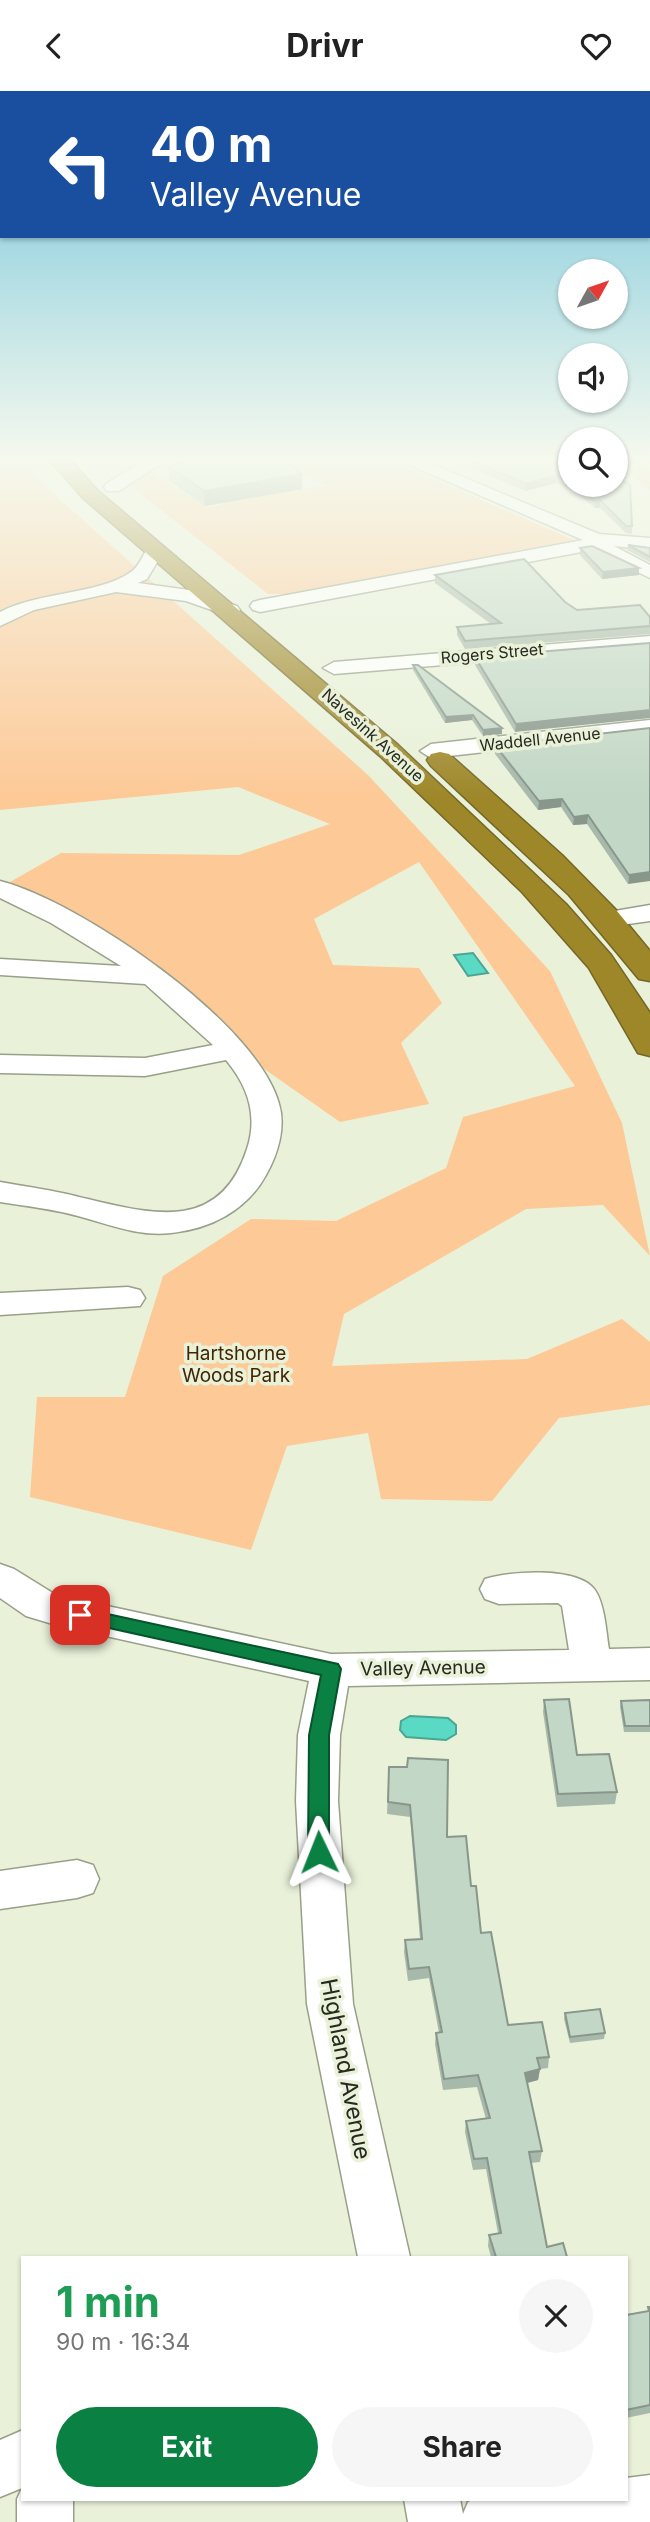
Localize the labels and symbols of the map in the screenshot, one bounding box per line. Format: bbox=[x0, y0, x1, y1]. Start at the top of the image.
north arrow bbox=[558, 259, 628, 329]
street label: Rogers Street bbox=[440, 639, 544, 667]
street label: Navesink Avenue bbox=[318, 684, 428, 786]
street label: Waddell Avenue bbox=[479, 723, 601, 755]
park label: Hartshorne Woods Park bbox=[182, 1342, 291, 1387]
pin bbox=[50, 1585, 110, 1645]
street label: Valley Avenue bbox=[360, 1655, 486, 1681]
position arrow bbox=[282, 1815, 356, 1889]
street label: Highland Avenue bbox=[315, 1976, 377, 2162]

